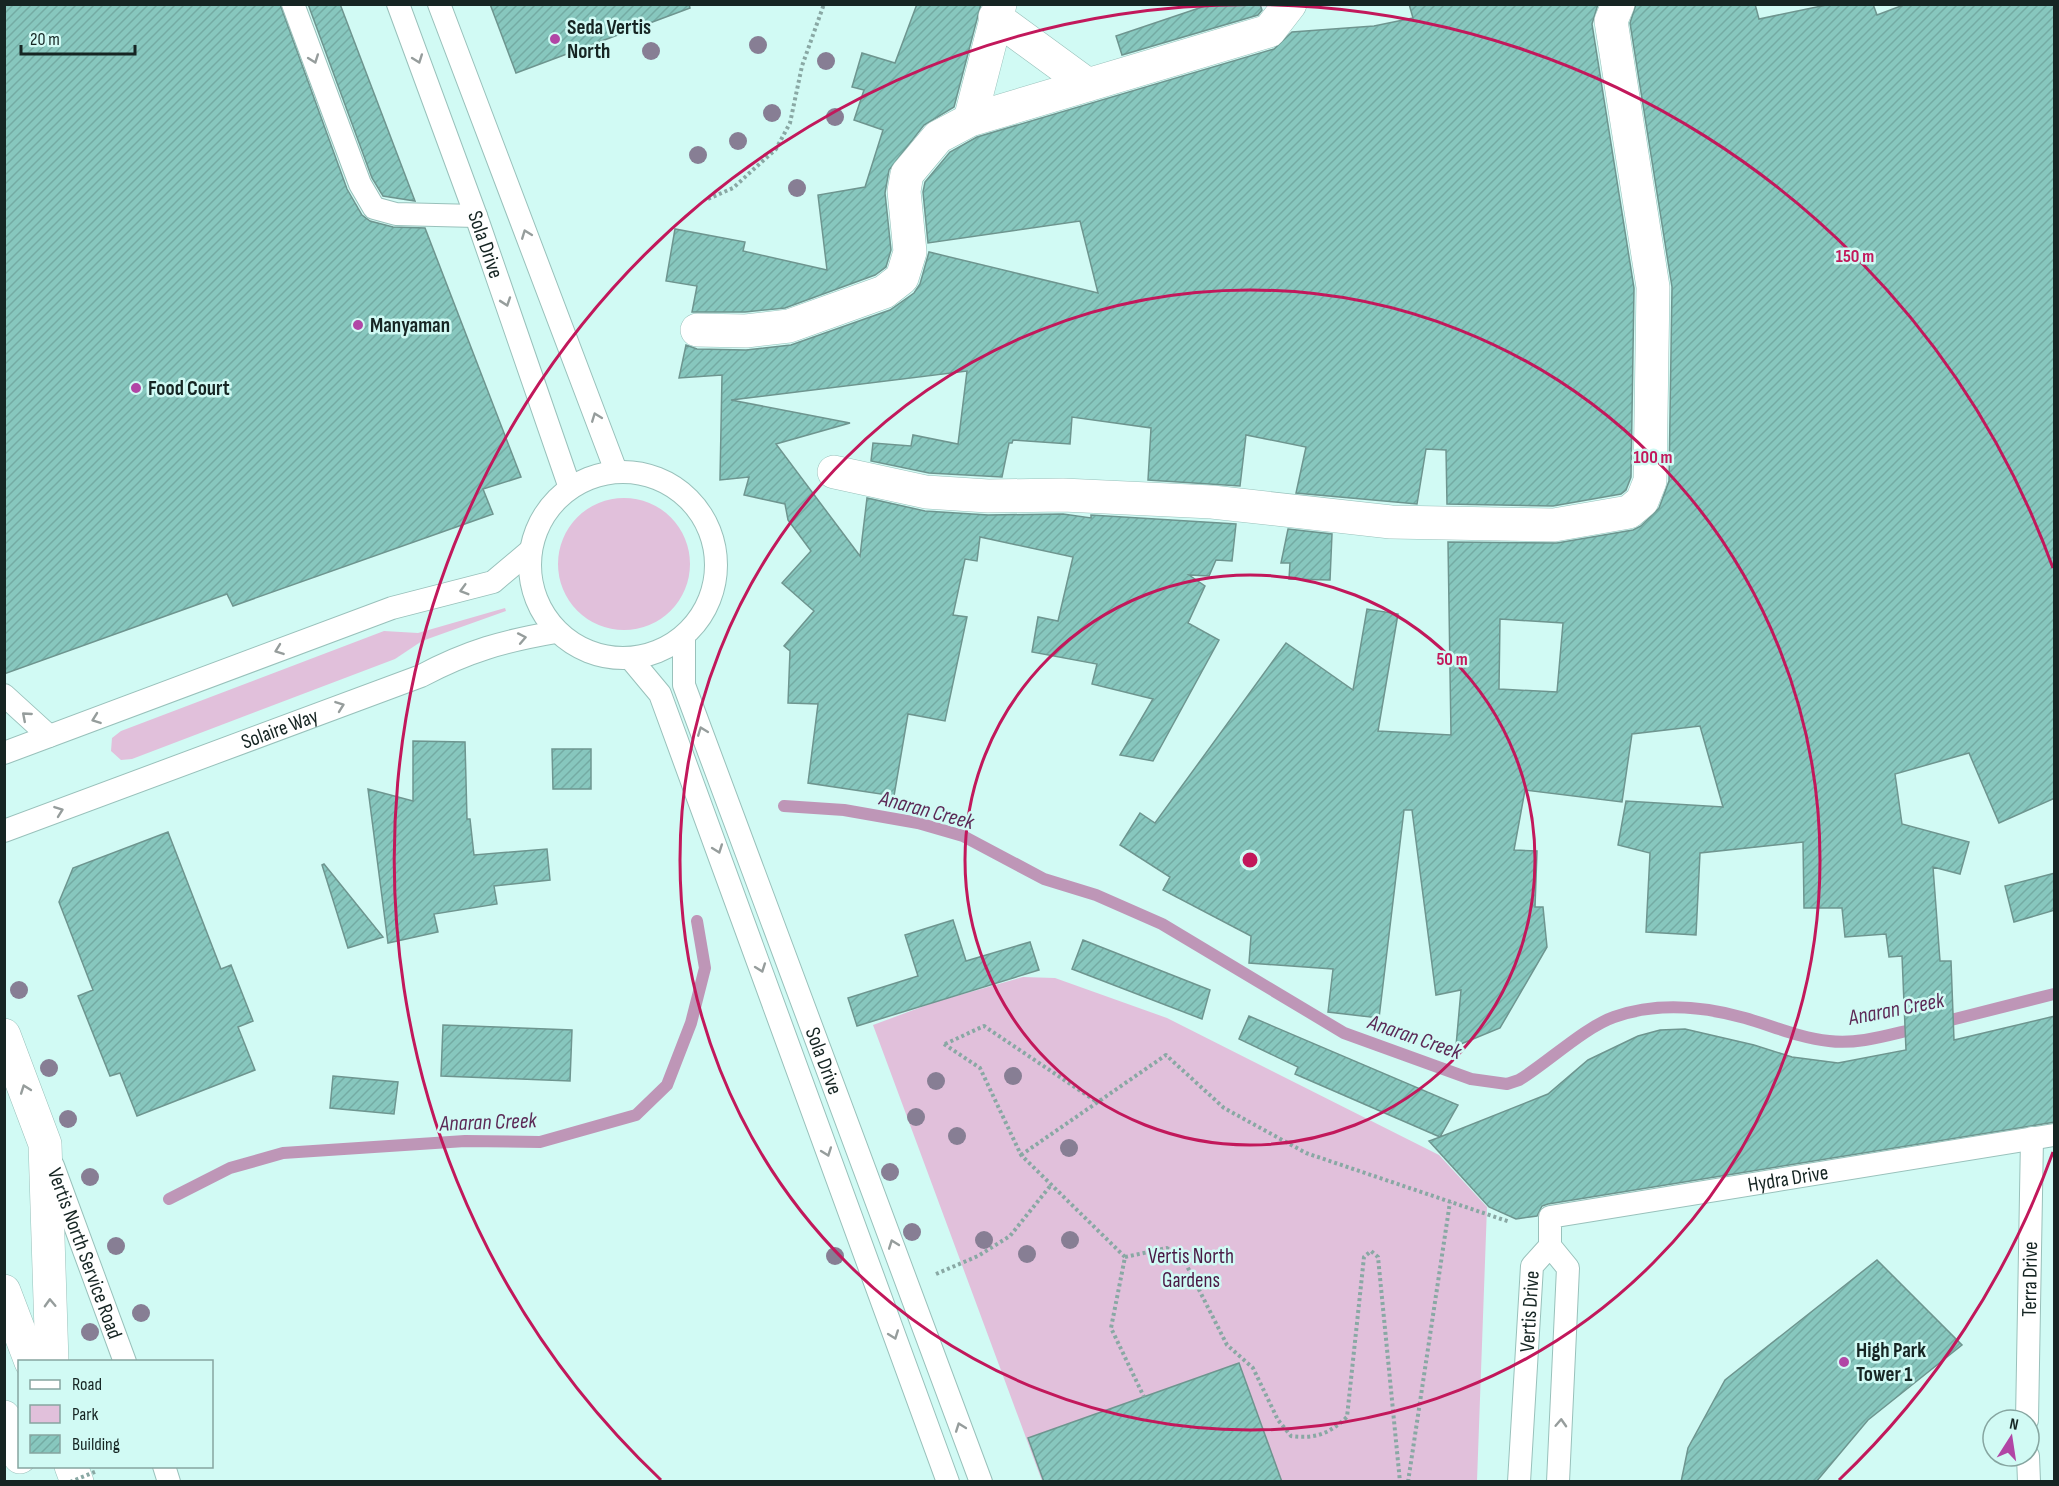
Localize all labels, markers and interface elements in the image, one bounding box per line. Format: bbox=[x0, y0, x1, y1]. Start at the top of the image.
place label: Seda Vertis North bbox=[567, 15, 651, 64]
scale bar bbox=[21, 18, 135, 56]
text: 20 m bbox=[30, 29, 60, 50]
marker: Seda Vertis North bbox=[548, 32, 562, 46]
one-way arrow bbox=[306, 53, 319, 64]
one-way arrow bbox=[411, 54, 424, 64]
street label: Sola Drive bbox=[462, 207, 509, 282]
one-way arrow bbox=[521, 229, 534, 240]
text: 150 m bbox=[1836, 246, 1874, 267]
one-way arrow bbox=[498, 296, 511, 307]
place label: Manyaman bbox=[370, 313, 450, 338]
marker: Manyaman bbox=[351, 318, 365, 332]
place label: Food Court bbox=[148, 376, 230, 401]
marker: Food Court bbox=[129, 381, 143, 395]
one-way arrow bbox=[590, 412, 603, 422]
text: 100 m bbox=[1634, 447, 1673, 468]
one-way arrow bbox=[459, 583, 470, 595]
one-way arrow bbox=[517, 632, 527, 645]
one-way arrow bbox=[274, 643, 285, 656]
text: 50 m bbox=[1436, 649, 1468, 670]
one-way arrow bbox=[334, 701, 345, 713]
street label: Solaire Way bbox=[238, 703, 322, 755]
one-way arrow bbox=[92, 711, 102, 724]
one-way arrow bbox=[22, 712, 33, 723]
one-way arrow bbox=[697, 726, 709, 737]
water label: Anaran Creek bbox=[875, 785, 978, 836]
one-way arrow bbox=[53, 805, 64, 818]
one-way arrow bbox=[711, 843, 723, 854]
centre of rings bbox=[1240, 850, 1260, 870]
one-way arrow bbox=[754, 963, 767, 973]
water label: Anaran Creek bbox=[1845, 987, 1947, 1032]
water label: Anaran Creek bbox=[1363, 1009, 1465, 1066]
street label: Sola Drive bbox=[800, 1024, 847, 1098]
one-way arrow bbox=[19, 1085, 32, 1095]
water label: Anaran Creek bbox=[438, 1107, 538, 1138]
one-way arrow bbox=[819, 1146, 832, 1157]
street label: Hydra Drive bbox=[1746, 1160, 1830, 1198]
street label: Vertis North Service Road bbox=[42, 1165, 127, 1342]
one-way arrow bbox=[887, 1239, 900, 1250]
street label: Terra Drive bbox=[2017, 1241, 2043, 1317]
park label: Vertis North Gardens bbox=[1148, 1244, 1234, 1293]
street label: Vertis Drive bbox=[1515, 1270, 1545, 1353]
one-way arrow bbox=[44, 1299, 56, 1308]
one-way arrow bbox=[887, 1329, 899, 1340]
place label: High Park Tower 1 bbox=[1856, 1338, 1926, 1387]
marker: High Park Tower 1 bbox=[1837, 1355, 1851, 1369]
legend bbox=[18, 1360, 213, 1468]
text: Road bbox=[72, 1374, 102, 1395]
text: Park bbox=[72, 1404, 98, 1425]
north arrow bbox=[1981, 1408, 2041, 1468]
text: N bbox=[2008, 1415, 2020, 1435]
one-way arrow bbox=[1554, 1419, 1567, 1428]
one-way arrow bbox=[955, 1422, 968, 1433]
text: Building bbox=[72, 1434, 120, 1455]

